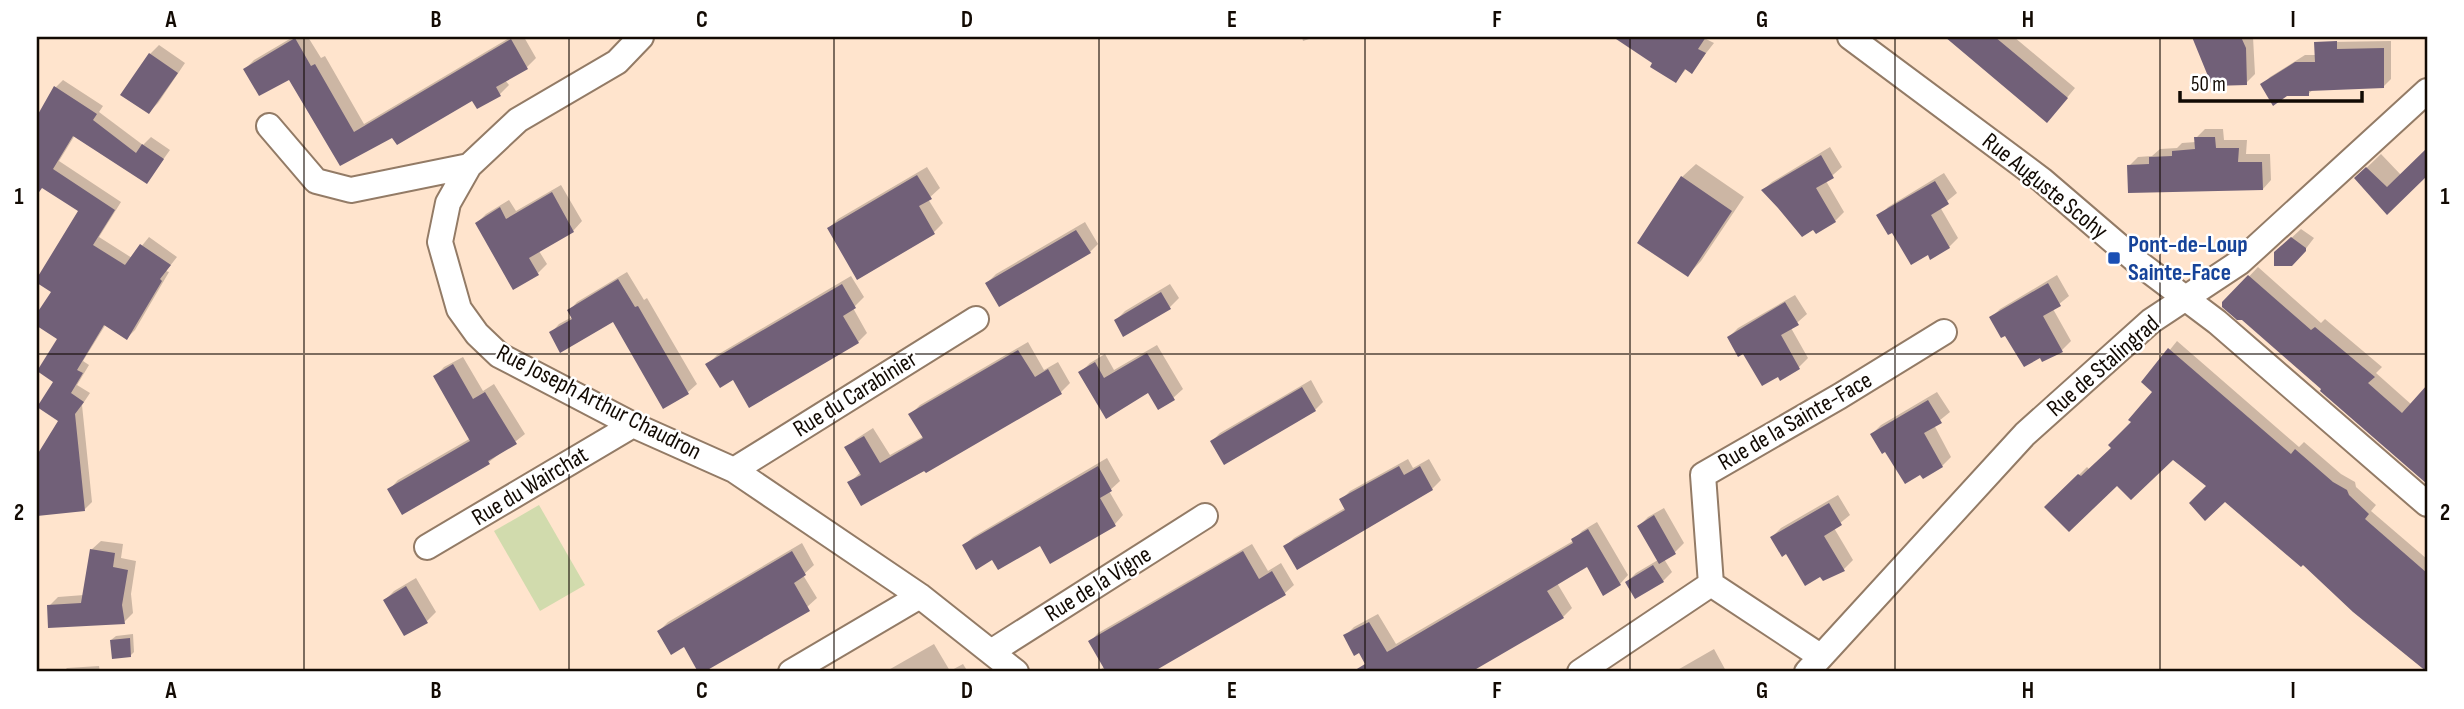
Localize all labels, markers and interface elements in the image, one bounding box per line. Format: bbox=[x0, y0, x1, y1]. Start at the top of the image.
text: A bbox=[165, 6, 178, 34]
text: B bbox=[431, 6, 442, 34]
text: C bbox=[696, 6, 708, 34]
text: D bbox=[961, 6, 973, 34]
text: E bbox=[1227, 6, 1237, 34]
text: F bbox=[1492, 6, 1502, 34]
text: G bbox=[1756, 6, 1768, 34]
text: H bbox=[2022, 6, 2034, 34]
text: I bbox=[2290, 6, 2296, 34]
scale bar bbox=[2180, 60, 2362, 104]
text: 50 m bbox=[2191, 72, 2226, 97]
street label: Rue Auguste Scohy bbox=[1976, 127, 2114, 245]
text: 1 bbox=[14, 183, 24, 211]
text: 1 bbox=[2440, 183, 2450, 211]
place label: Pont-de-Loup Sainte-Face bbox=[2128, 230, 2248, 287]
marker: Pont-de-Loup Sainte-Face bbox=[2106, 250, 2122, 266]
street label: Rue de Stalingrad bbox=[2041, 309, 2165, 423]
street label: Rue Joseph Arthur Chaudron bbox=[492, 338, 706, 466]
street label: Rue du Carabinier bbox=[788, 344, 922, 443]
street label: Rue de la Sainte-Face bbox=[1713, 365, 1877, 477]
street label: Rue du Wairchat bbox=[467, 440, 593, 532]
text: 2 bbox=[14, 499, 24, 527]
text: 2 bbox=[2440, 499, 2450, 527]
street label: Rue de la Vigne bbox=[1039, 540, 1157, 628]
text: A bbox=[165, 677, 178, 705]
text: B bbox=[431, 677, 442, 705]
text: C bbox=[696, 677, 708, 705]
text: D bbox=[961, 677, 973, 705]
text: E bbox=[1227, 677, 1237, 705]
text: F bbox=[1492, 677, 1502, 705]
text: G bbox=[1756, 677, 1768, 705]
text: H bbox=[2022, 677, 2034, 705]
text: I bbox=[2290, 677, 2296, 705]

